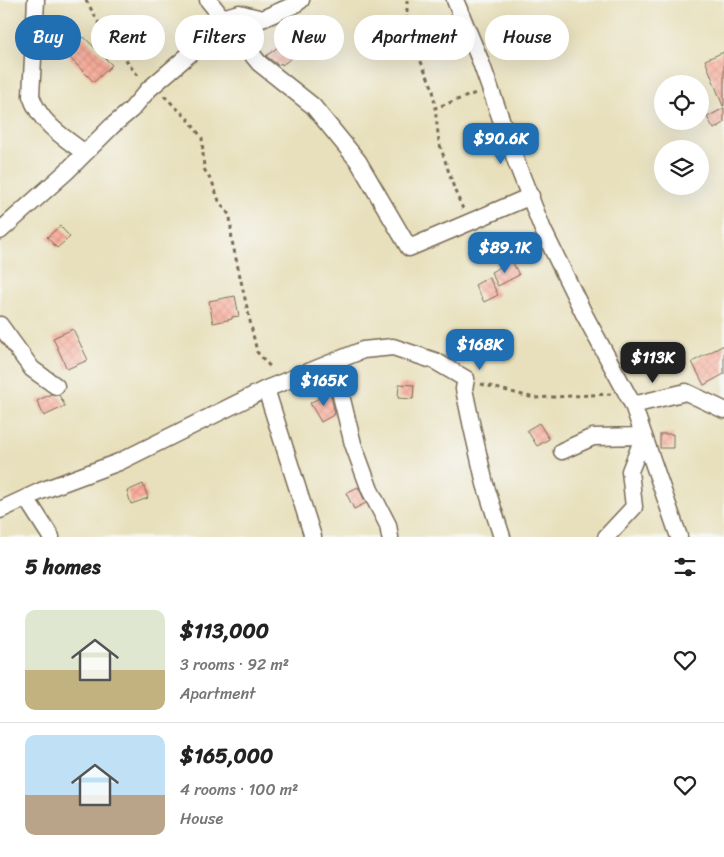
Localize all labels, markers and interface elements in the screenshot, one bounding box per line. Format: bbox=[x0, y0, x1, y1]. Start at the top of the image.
chip: Buy bbox=[15, 15, 81, 60]
chip: Rent bbox=[91, 15, 165, 60]
chip: Filters bbox=[175, 15, 264, 60]
chip: New bbox=[274, 15, 344, 60]
chip: Apartment bbox=[354, 15, 475, 60]
chip: House bbox=[485, 15, 569, 60]
map controls bbox=[654, 75, 709, 195]
button: locate bbox=[654, 75, 709, 130]
pin: $90.6K bbox=[460, 122, 542, 165]
text: $90.6K bbox=[474, 124, 528, 153]
button: layers bbox=[654, 140, 709, 195]
pin: $89.1K bbox=[464, 232, 546, 274]
text: $89.1K bbox=[479, 233, 531, 262]
pin: $168K bbox=[445, 328, 515, 371]
text: $168K bbox=[457, 330, 503, 359]
pin: $113K bbox=[618, 342, 688, 384]
text: $113K bbox=[631, 343, 675, 372]
pin: $165K bbox=[289, 364, 359, 407]
text: $165K bbox=[301, 366, 347, 395]
text: 5 homes bbox=[25, 548, 101, 586]
icon: filters bbox=[671, 553, 699, 581]
text: $113,000 bbox=[180, 612, 269, 650]
icon: home bbox=[65, 630, 125, 690]
icon: heart bbox=[671, 646, 699, 674]
text: 3 rooms · 92 m² bbox=[180, 650, 289, 679]
text: Apartment bbox=[180, 679, 256, 708]
text: $165,000 bbox=[180, 737, 273, 775]
icon: home bbox=[65, 755, 125, 815]
icon: heart bbox=[671, 771, 699, 799]
text: 4 rooms · 100 m² bbox=[180, 775, 298, 804]
text: House bbox=[180, 804, 223, 833]

